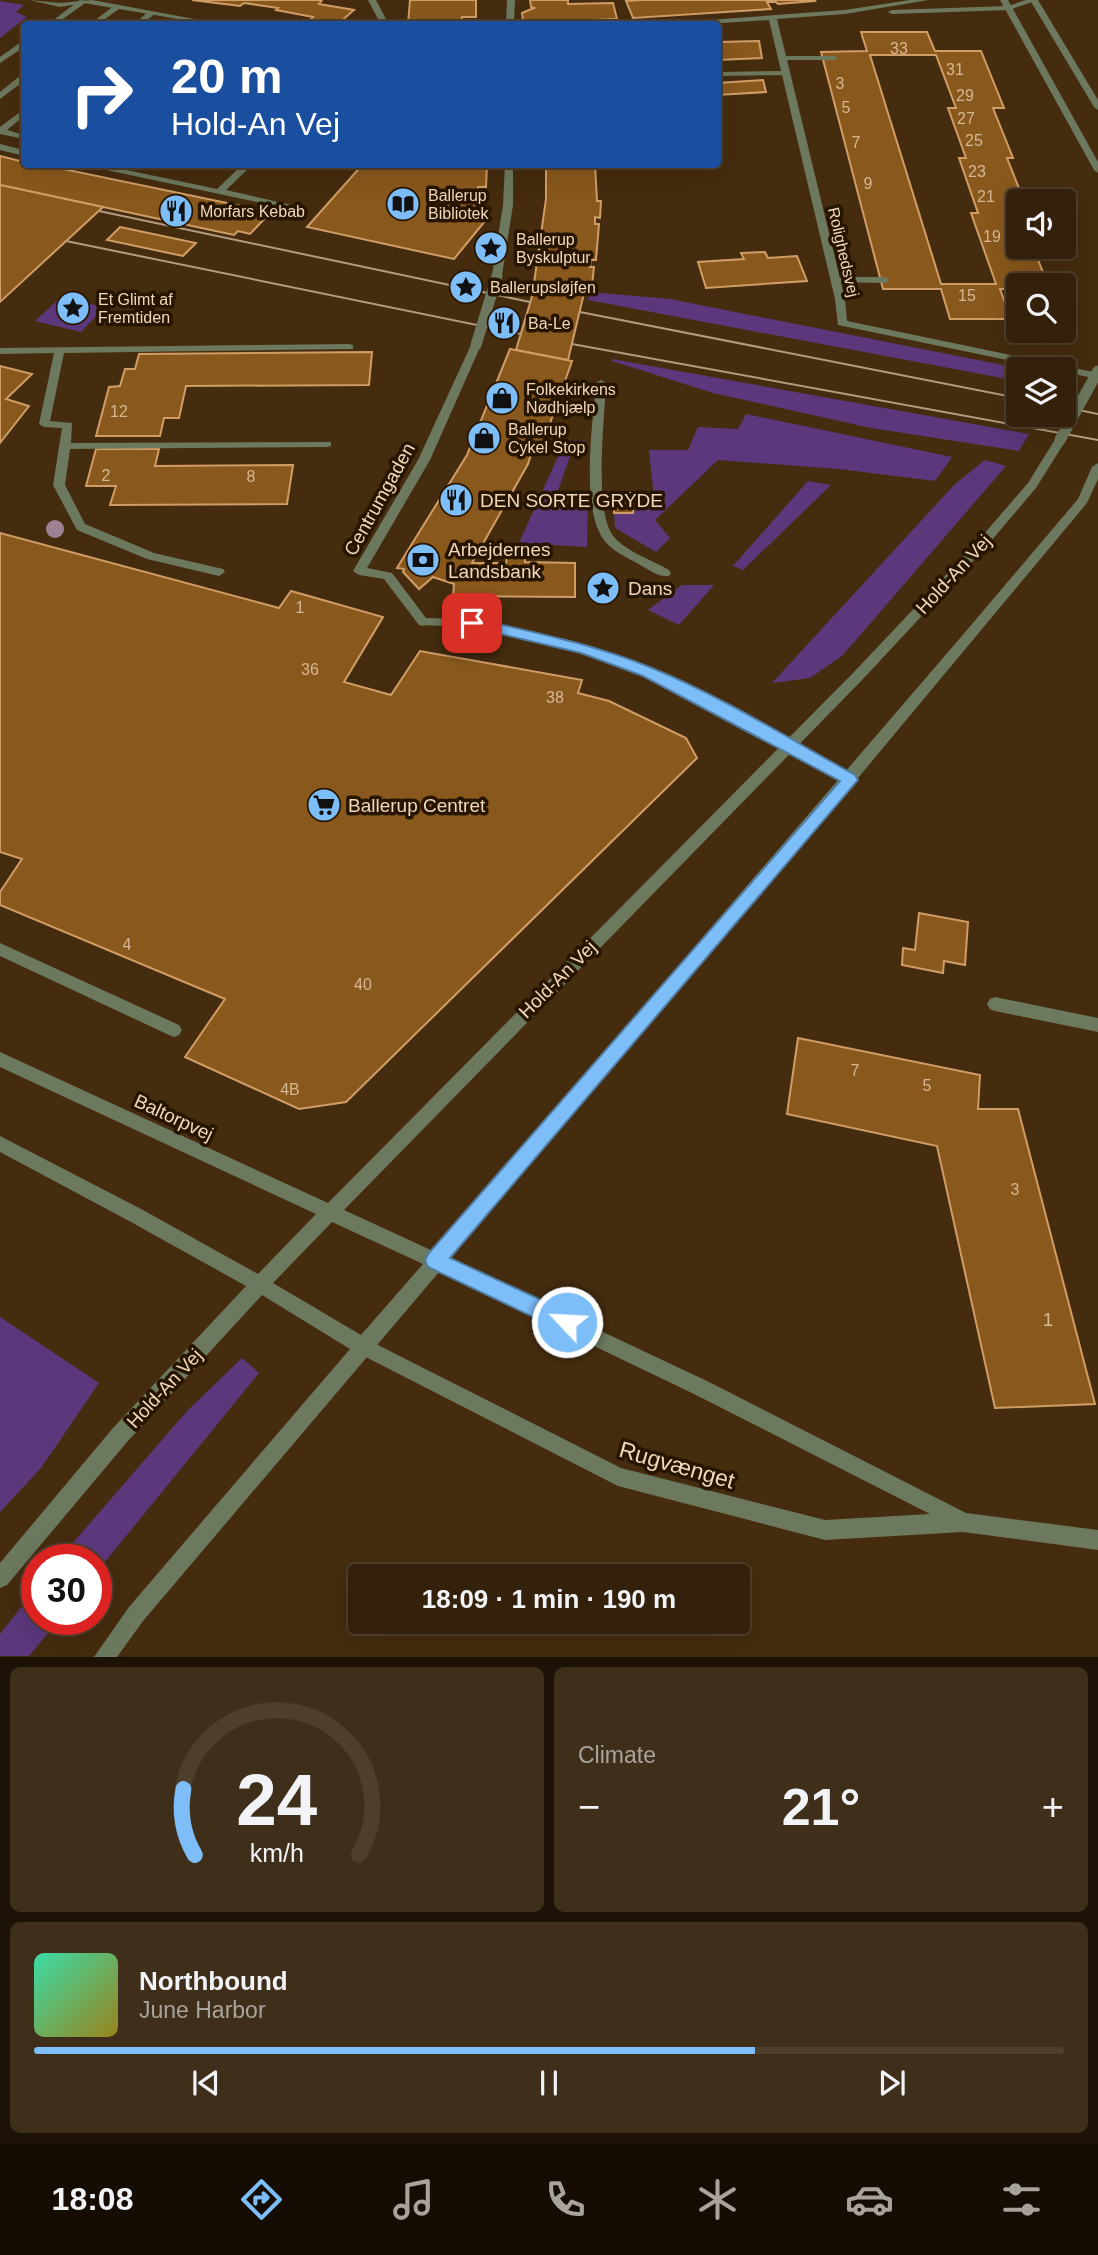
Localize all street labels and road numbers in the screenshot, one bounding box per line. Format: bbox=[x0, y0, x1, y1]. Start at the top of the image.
street label: Rolighedsvej bbox=[825, 206, 862, 299]
street label: Centrumgaden bbox=[340, 439, 419, 559]
street label: Hold-An Vej bbox=[911, 530, 995, 618]
street label: Hold-An Vej bbox=[514, 936, 600, 1022]
street label: Baltorpvej bbox=[131, 1090, 217, 1145]
street label: Hold-An Vej bbox=[122, 1344, 206, 1432]
street label: Rugvænget bbox=[616, 1436, 738, 1494]

